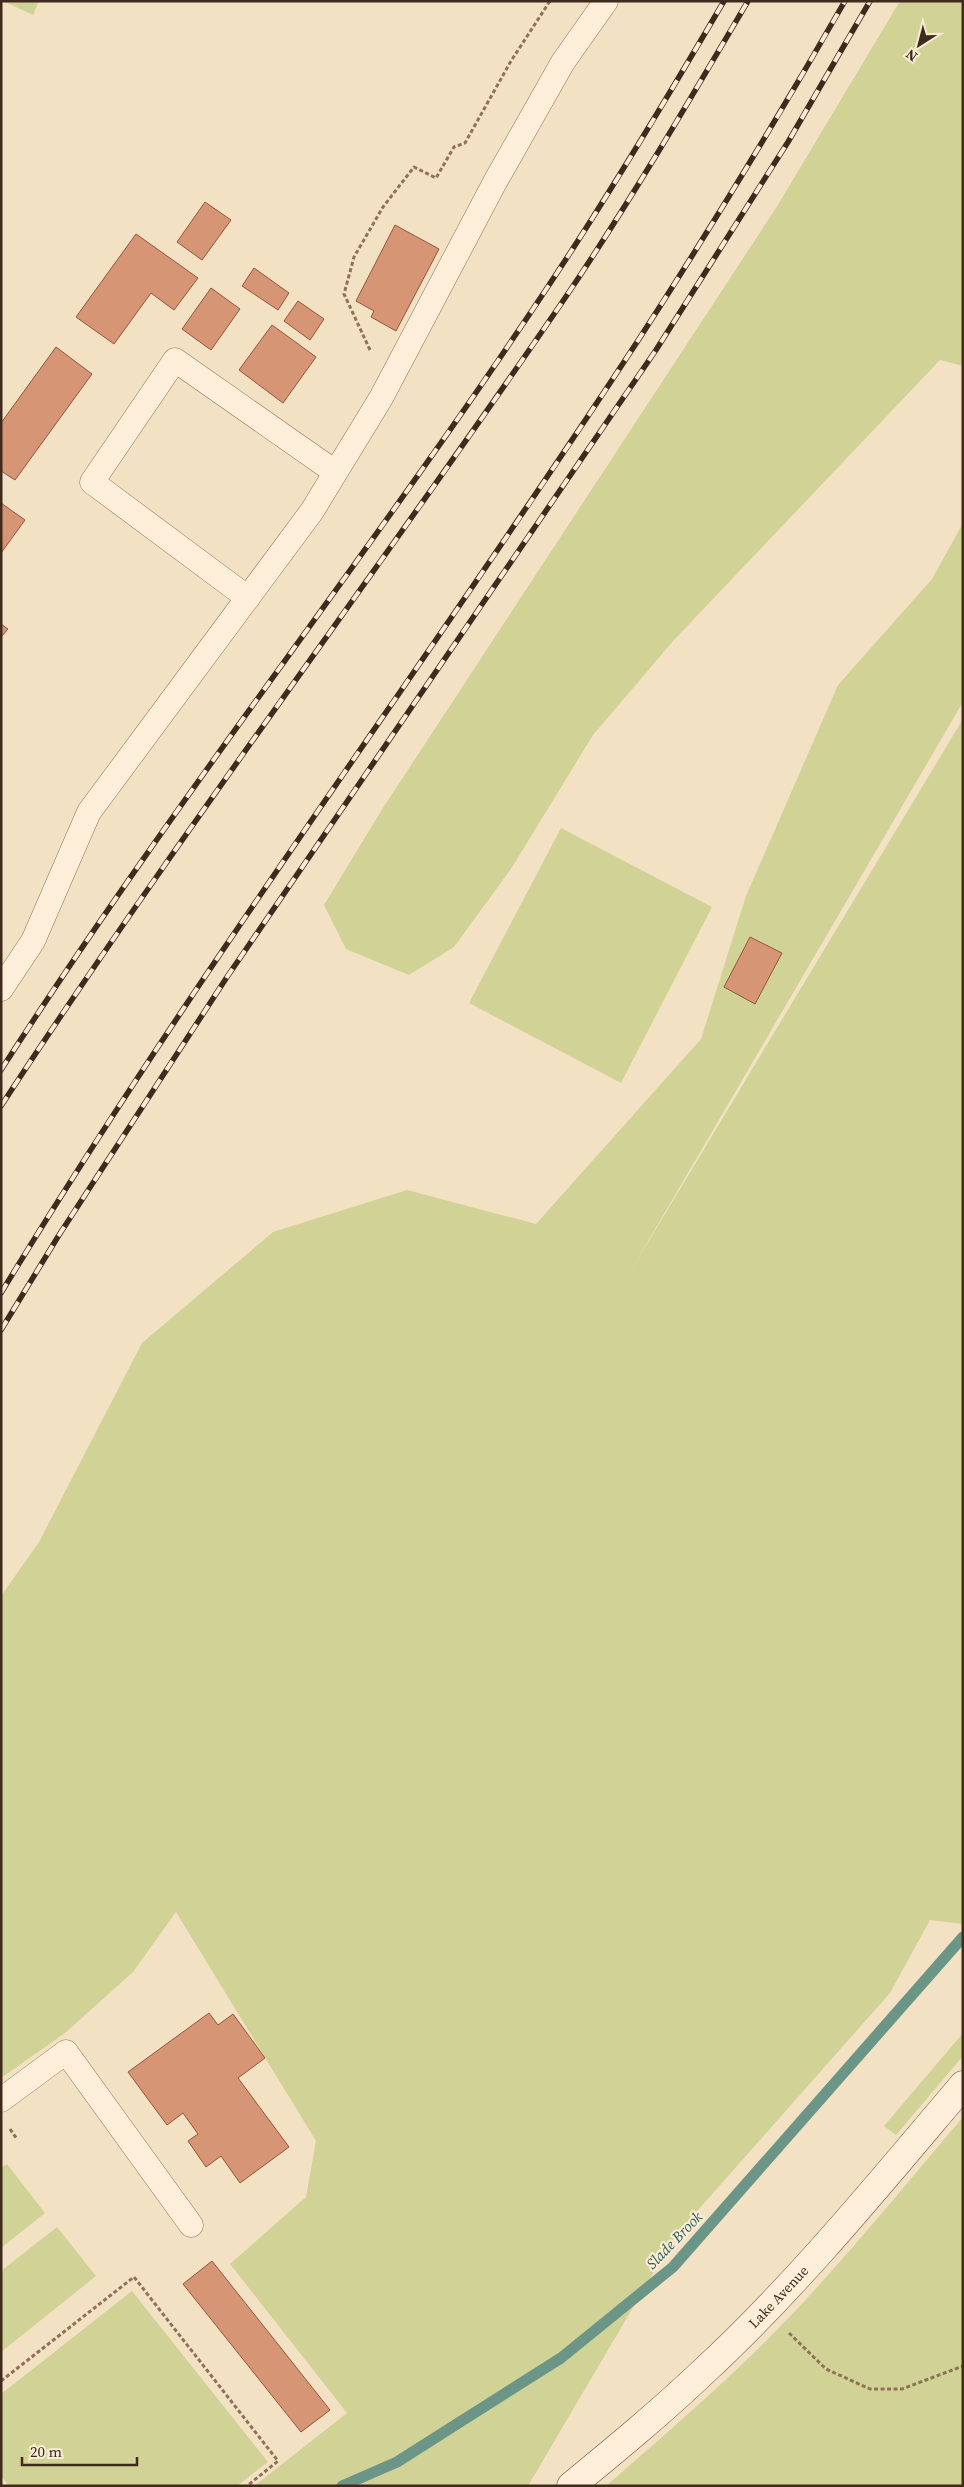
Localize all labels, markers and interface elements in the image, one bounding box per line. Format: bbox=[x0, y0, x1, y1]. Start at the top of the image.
north arrow bbox=[894, 20, 944, 70]
text: N bbox=[901, 44, 921, 67]
water label: Slade Brook bbox=[641, 2206, 707, 2273]
street label: Lake Avenue bbox=[744, 2261, 813, 2332]
scale bar bbox=[22, 2434, 138, 2466]
text: 20 m bbox=[30, 2441, 62, 2462]

